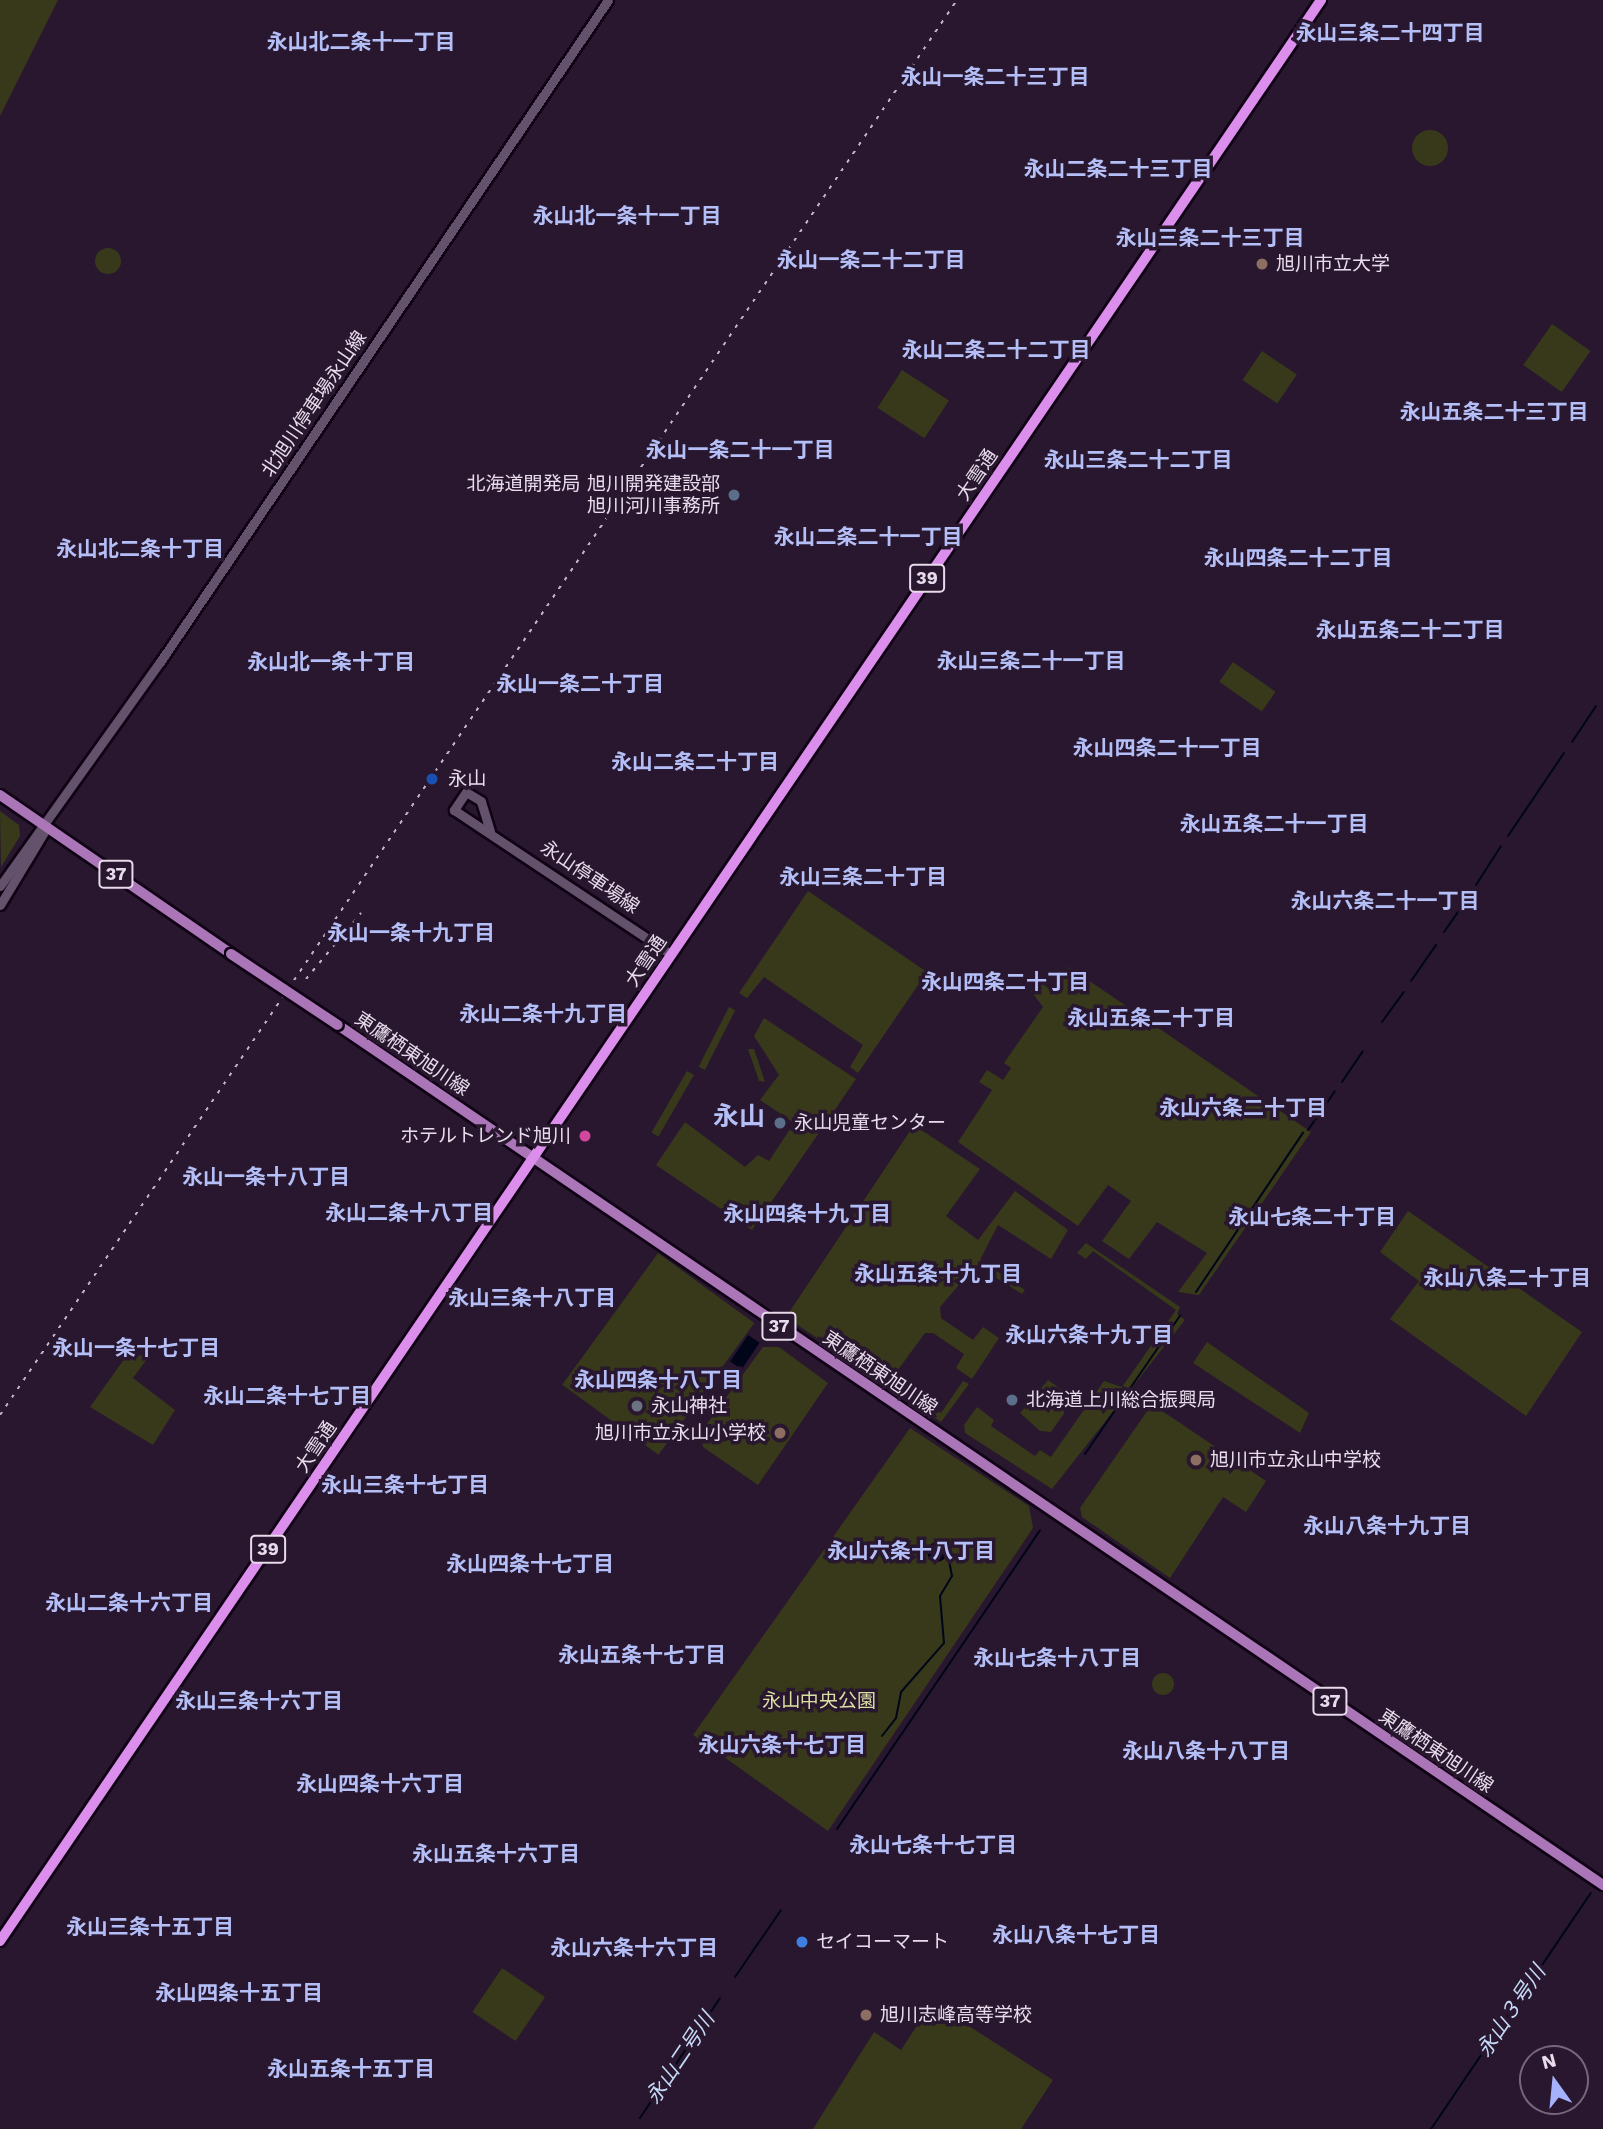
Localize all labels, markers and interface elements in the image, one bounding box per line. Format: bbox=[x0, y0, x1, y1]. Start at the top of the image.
district label: 永山三条二十四丁目 bbox=[1296, 20, 1484, 46]
district label: 永山北二条十一丁目 bbox=[267, 29, 455, 55]
district label: 永山一条二十三丁目 bbox=[901, 64, 1089, 90]
district label: 永山二条二十三丁目 bbox=[1024, 156, 1212, 182]
district label: 永山北一条十一丁目 bbox=[533, 203, 721, 229]
district label: 永山三条二十三丁目 bbox=[1116, 225, 1304, 251]
district label: 永山一条二十二丁目 bbox=[777, 247, 965, 273]
place label: 旭川市立大学 bbox=[1276, 253, 1390, 275]
marker: 旭川市立大学 bbox=[1254, 256, 1270, 272]
street label: 北旭川停車場永山線 bbox=[257, 327, 371, 481]
district label: 永山二条二十二丁目 bbox=[902, 337, 1090, 363]
district label: 永山五条二十三丁目 bbox=[1400, 399, 1588, 425]
district label: 永山一条二十一丁目 bbox=[646, 437, 834, 463]
street label: 大雪通 bbox=[952, 445, 1002, 505]
district label: 永山三条二十二丁目 bbox=[1044, 447, 1232, 473]
place label: 北海道開発局 旭川開発建設部 旭川河川事務所 bbox=[467, 473, 720, 517]
marker: 北海道開発局 旭川開発建設部 旭川河川事務所 bbox=[726, 487, 742, 503]
district label: 永山二条二十一丁目 bbox=[774, 524, 962, 550]
district label: 永山北二条十丁目 bbox=[56, 536, 224, 562]
district label: 永山四条二十二丁目 bbox=[1204, 545, 1392, 571]
road number: 39 bbox=[908, 564, 946, 592]
district label: 永山五条二十二丁目 bbox=[1316, 617, 1504, 643]
district label: 永山三条二十一丁目 bbox=[937, 648, 1125, 674]
district label: 永山北一条十丁目 bbox=[247, 649, 415, 675]
district label: 永山一条二十丁目 bbox=[496, 671, 664, 697]
district label: 永山四条二十一丁目 bbox=[1073, 735, 1261, 761]
district label: 永山二条二十丁目 bbox=[611, 749, 779, 775]
place label: 永山 bbox=[448, 768, 486, 790]
marker: 永山 bbox=[422, 769, 442, 789]
district label: 永山五条二十一丁目 bbox=[1180, 811, 1368, 837]
street label: 永山停車場線 bbox=[536, 836, 644, 918]
road number: 37 bbox=[97, 860, 135, 888]
district label: 永山三条二十丁目 bbox=[779, 864, 947, 890]
district label: 永山六条二十一丁目 bbox=[1291, 888, 1479, 914]
district label: 永山一条十九丁目 bbox=[327, 920, 495, 946]
street label: 大雪通 bbox=[621, 931, 671, 991]
district label: 永山四条二十丁目 bbox=[921, 969, 1089, 995]
district label: 永山二条十九丁目 bbox=[459, 1001, 627, 1027]
district label: 永山五条二十丁目 bbox=[1067, 1005, 1235, 1031]
street label: 東鷹栖東旭川線 bbox=[350, 1007, 474, 1101]
district label: 永山六条二十丁目 bbox=[1159, 1095, 1327, 1121]
district label: 永山 bbox=[713, 1101, 765, 1133]
place label: 永山児童センター bbox=[794, 1112, 946, 1134]
marker: 永山児童センター bbox=[772, 1115, 788, 1131]
place label: ホテルトレンド旭川 bbox=[400, 1125, 571, 1147]
marker: ホテルトレンド旭川 bbox=[577, 1128, 593, 1144]
district label: 永山一条十八丁目 bbox=[182, 1164, 350, 1190]
district label: 永山二条十八丁目 bbox=[325, 1200, 493, 1226]
district label: 永山四条十九丁目 bbox=[723, 1201, 891, 1227]
district label: 永山七条二十丁目 bbox=[1228, 1204, 1396, 1230]
district label: 永山五条十九丁目 bbox=[854, 1261, 1022, 1287]
district label: 永山八条二十丁目 bbox=[1423, 1265, 1591, 1291]
district label: 永山三条十八丁目 bbox=[448, 1285, 616, 1311]
road number: 37 bbox=[760, 1311, 798, 1340]
district label: 永山六条十九丁目 bbox=[1005, 1322, 1173, 1348]
street label: 東鷹栖東旭川線 bbox=[818, 1326, 942, 1420]
district label: 永山一条十七丁目 bbox=[52, 1335, 220, 1361]
district label: 永山四条十八丁目 bbox=[574, 1367, 742, 1393]
district label: 永山二条十七丁目 bbox=[203, 1383, 371, 1409]
place label: 北海道上川総合振興局 bbox=[1026, 1389, 1216, 1411]
marker: 北海道上川総合振興局 bbox=[1004, 1392, 1020, 1408]
place label: 永山神社 bbox=[651, 1395, 727, 1417]
marker: 永山神社 bbox=[629, 1398, 645, 1414]
street label: 大雪通 bbox=[291, 1417, 341, 1477]
place label: 旭川市立永山小学校 bbox=[595, 1422, 766, 1444]
marker: 旭川市立永山小学校 bbox=[772, 1425, 788, 1441]
place label: 旭川市立永山中学校 bbox=[1210, 1449, 1381, 1471]
marker: 旭川市立永山中学校 bbox=[1188, 1452, 1204, 1468]
district label: 永山三条十七丁目 bbox=[321, 1472, 489, 1498]
district label: 永山八条十九丁目 bbox=[1303, 1513, 1471, 1539]
road number: 39 bbox=[249, 1534, 287, 1564]
district label: 永山六条十八丁目 bbox=[827, 1538, 995, 1564]
district label: 永山四条十七丁目 bbox=[446, 1551, 614, 1577]
district label: 永山二条十六丁目 bbox=[45, 1590, 213, 1616]
district label: 永山五条十七丁目 bbox=[558, 1642, 726, 1668]
district label: 永山七条十八丁目 bbox=[973, 1645, 1141, 1671]
road number: 37 bbox=[1311, 1686, 1349, 1716]
district label: 永山三条十六丁目 bbox=[175, 1688, 343, 1714]
park label: 永山中央公園 bbox=[762, 1690, 876, 1712]
street label: 東鷹栖東旭川線 bbox=[1374, 1704, 1498, 1798]
district label: 永山六条十七丁目 bbox=[698, 1732, 866, 1758]
district label: 永山八条十八丁目 bbox=[1122, 1738, 1290, 1764]
district label: 永山四条十六丁目 bbox=[296, 1771, 464, 1797]
district label: 永山七条十七丁目 bbox=[849, 1832, 1017, 1858]
district label: 永山五条十六丁目 bbox=[412, 1841, 580, 1867]
district label: 永山三条十五丁目 bbox=[66, 1914, 234, 1940]
district label: 永山八条十七丁目 bbox=[992, 1922, 1160, 1948]
place label: セイコーマート bbox=[816, 1931, 949, 1953]
marker: セイコーマート bbox=[794, 1934, 810, 1950]
district label: 永山六条十六丁目 bbox=[550, 1935, 718, 1961]
water label: 永山３号川 bbox=[1471, 1960, 1551, 2062]
district label: 永山四条十五丁目 bbox=[155, 1980, 323, 2006]
place label: 旭川志峰高等学校 bbox=[880, 2004, 1032, 2026]
water label: 永山二号川 bbox=[640, 2007, 720, 2109]
marker: 旭川志峰高等学校 bbox=[858, 2007, 874, 2023]
north arrow bbox=[1519, 2045, 1589, 2115]
text: N bbox=[1539, 2048, 1559, 2074]
district label: 永山五条十五丁目 bbox=[267, 2056, 435, 2082]

